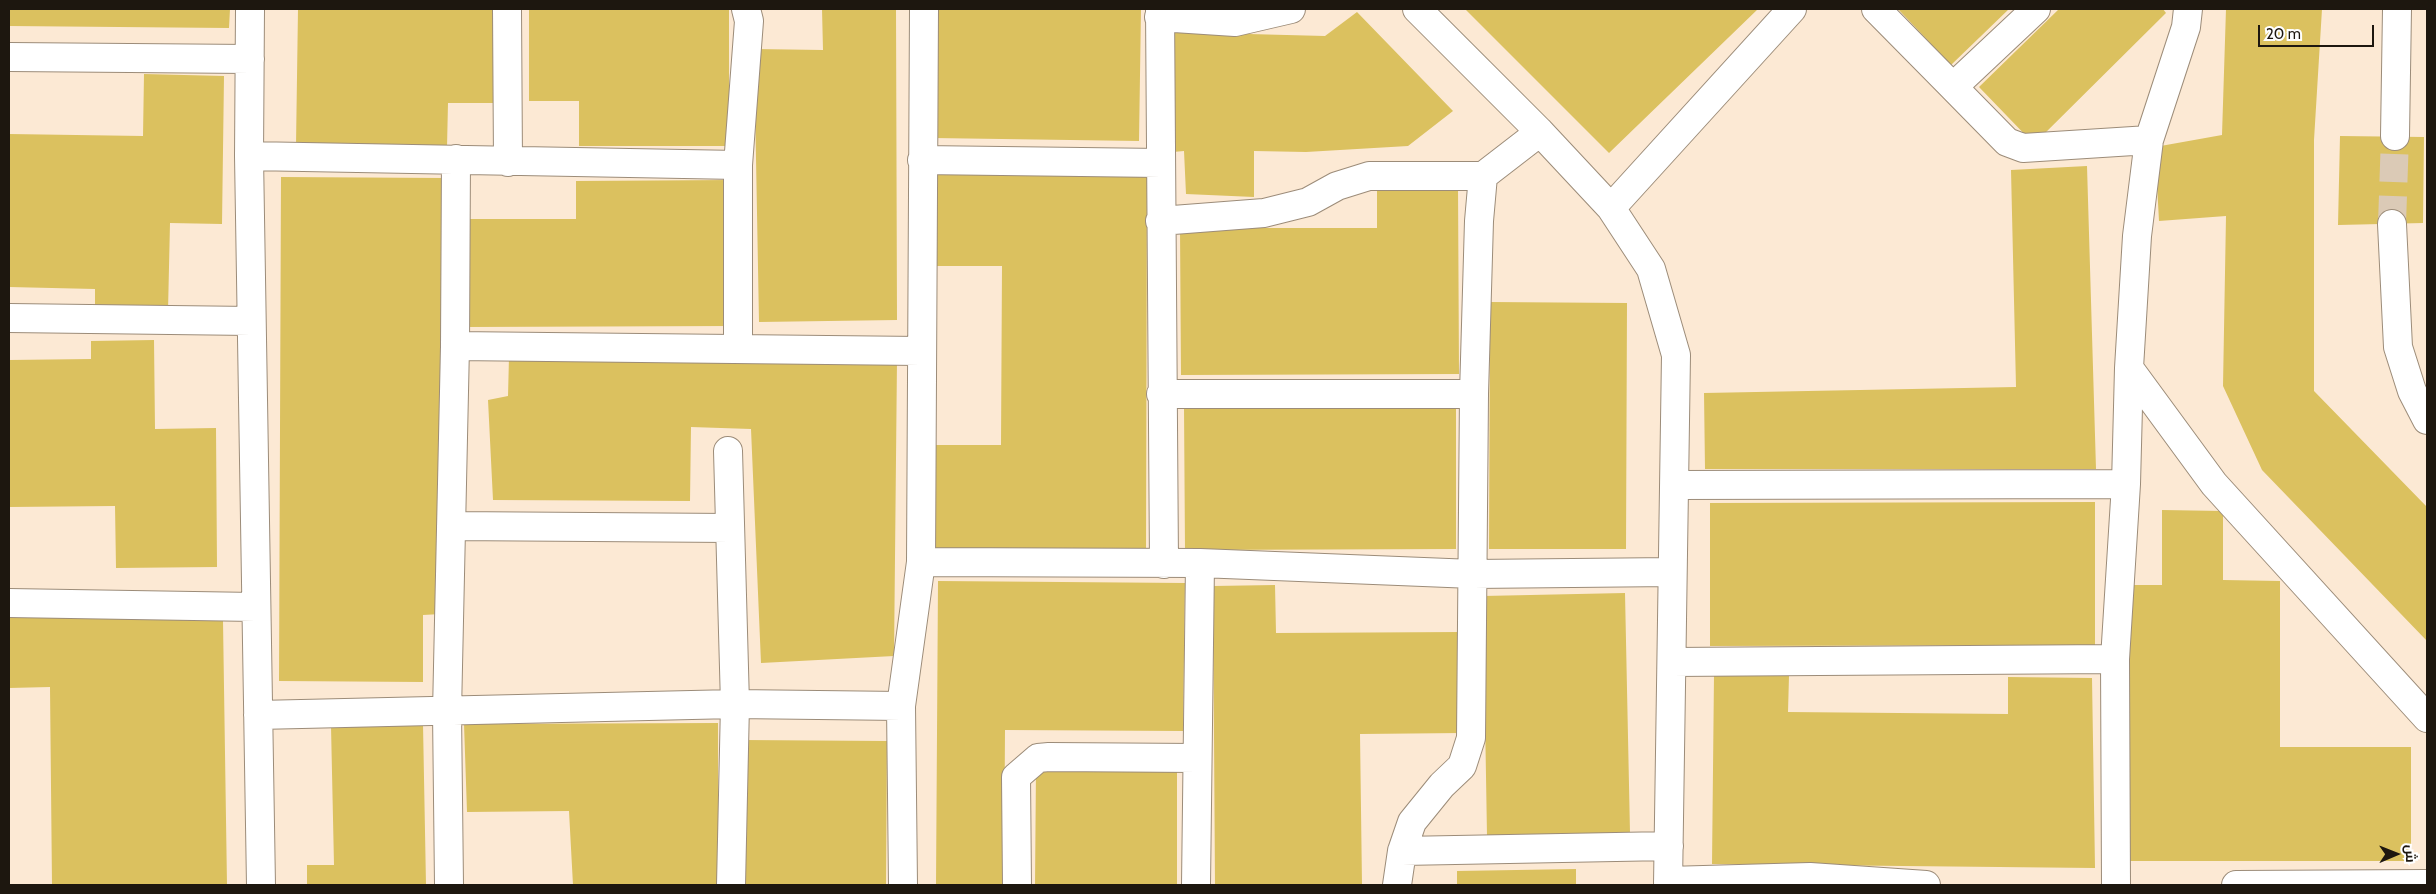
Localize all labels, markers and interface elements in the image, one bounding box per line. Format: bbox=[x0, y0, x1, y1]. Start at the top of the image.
scale bar bbox=[2261, 15, 2377, 47]
text: 20 m bbox=[2266, 25, 2301, 43]
north arrow bbox=[2371, 829, 2421, 879]
text: ش bbox=[2402, 845, 2420, 863]

